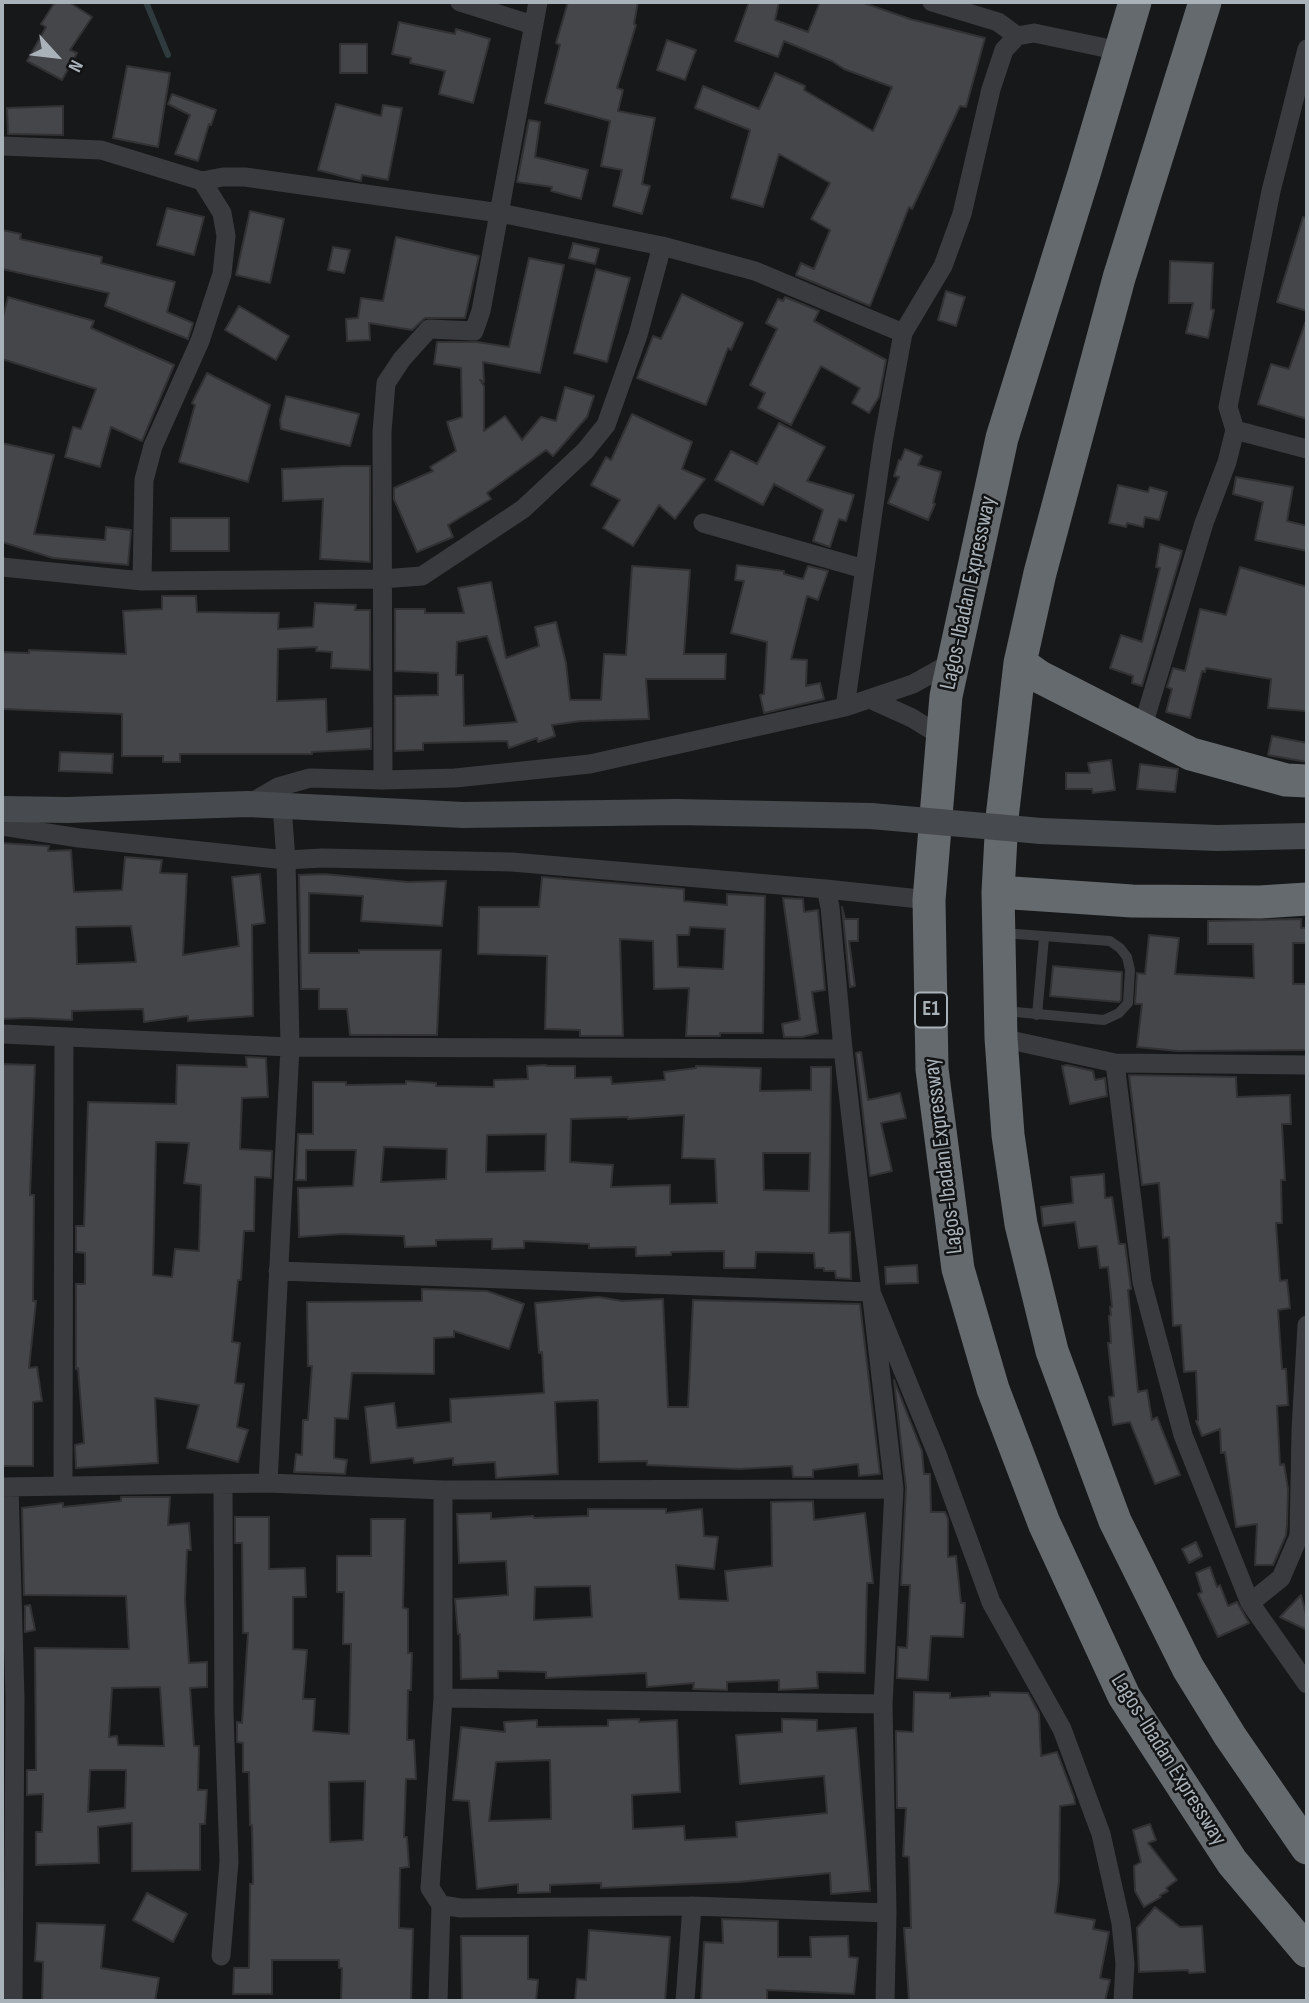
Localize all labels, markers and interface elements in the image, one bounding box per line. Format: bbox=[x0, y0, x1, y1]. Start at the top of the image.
north arrow bbox=[21, 21, 91, 91]
text: N bbox=[63, 56, 88, 76]
street label: Lagos-Ibadan Expressway bbox=[935, 494, 1003, 692]
road number: E1 bbox=[915, 992, 947, 1028]
street label: Lagos-Ibadan Expressway bbox=[918, 1056, 970, 1256]
street label: Lagos-Ibadan Expressway bbox=[1104, 1669, 1232, 1851]

